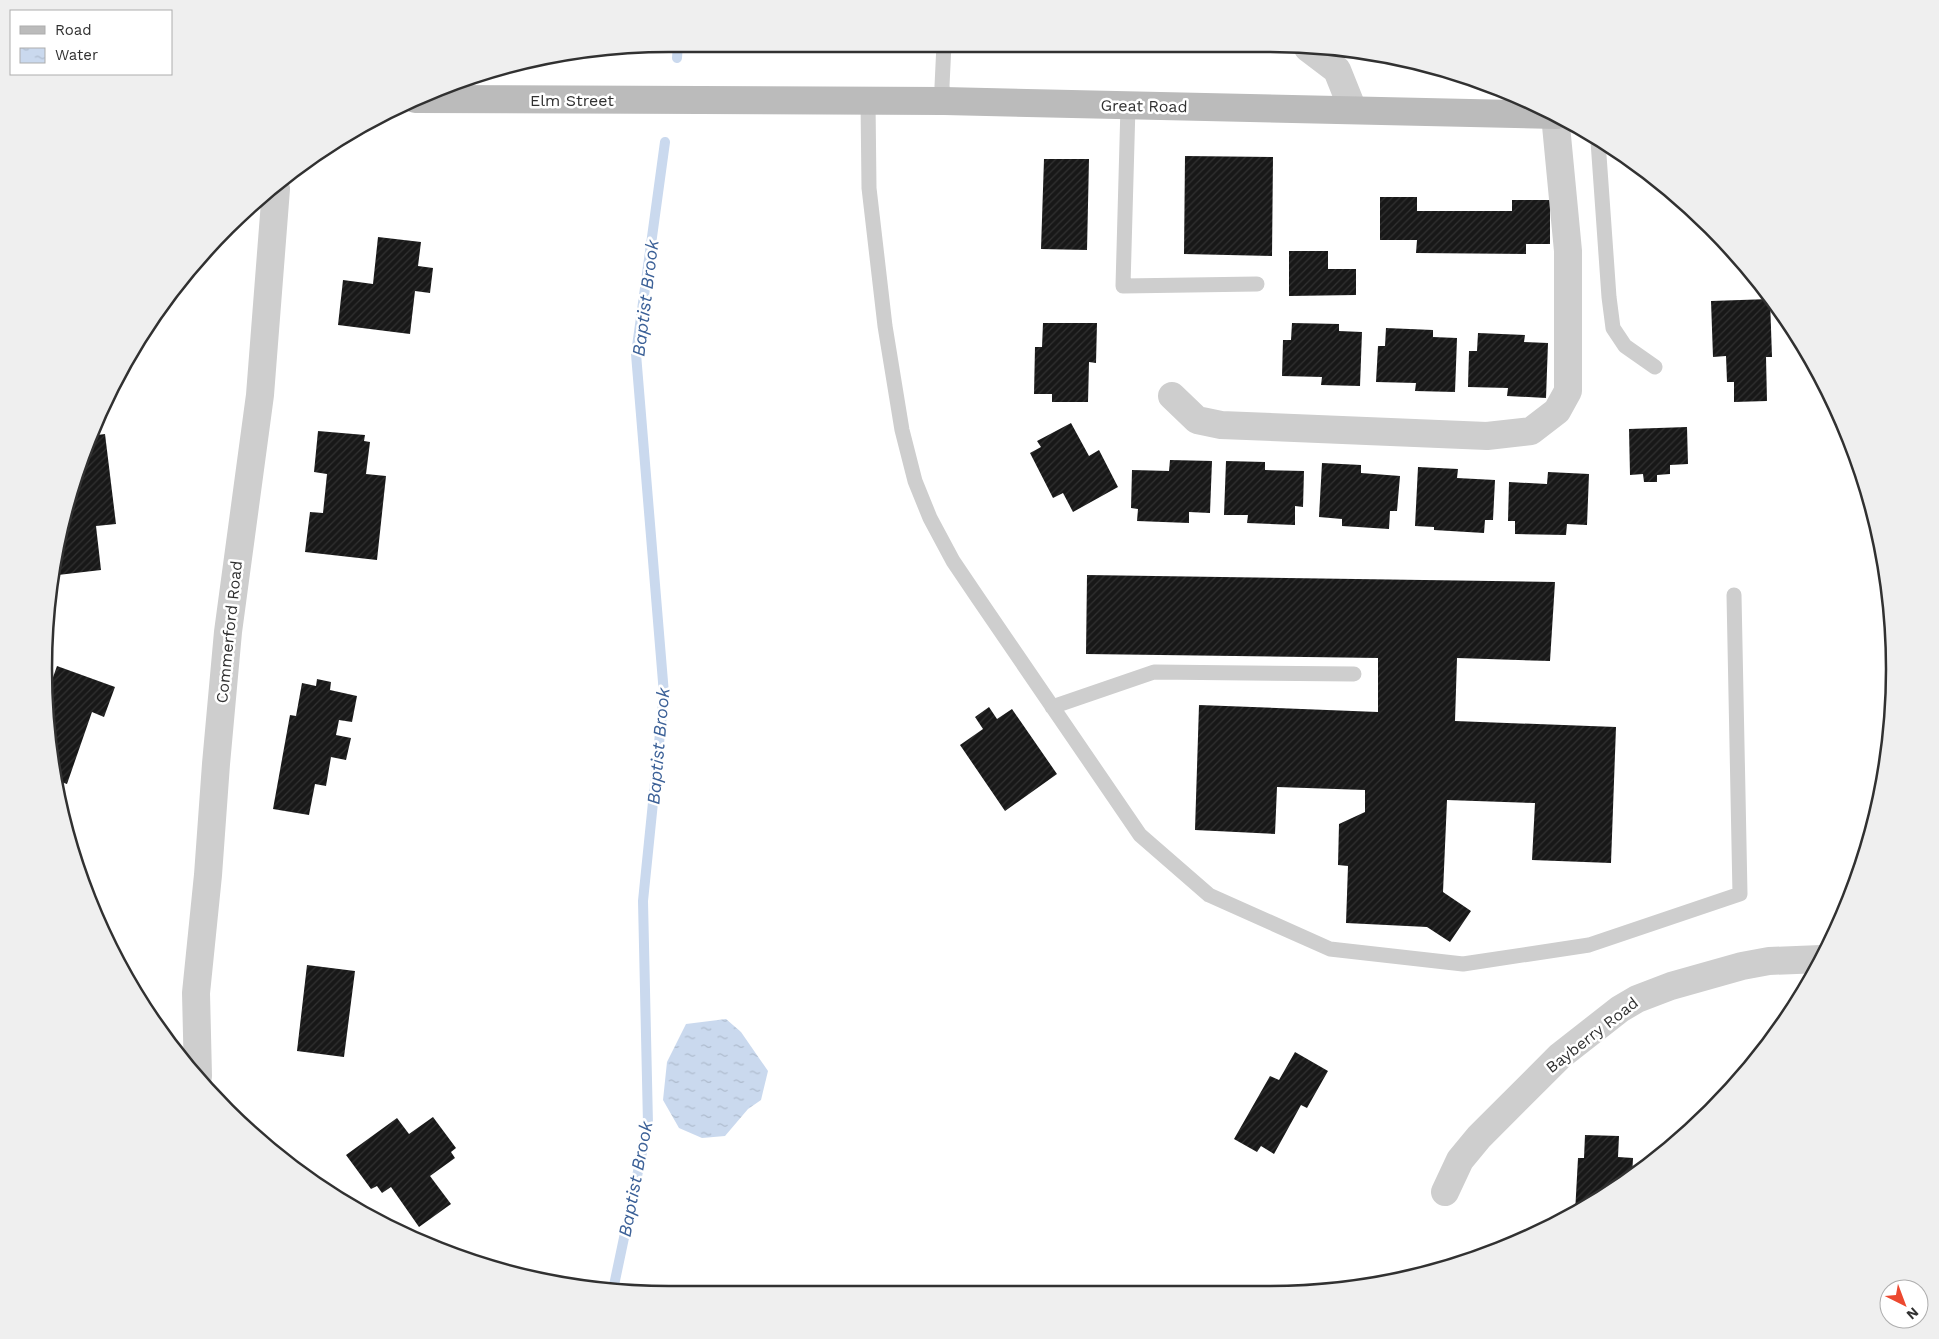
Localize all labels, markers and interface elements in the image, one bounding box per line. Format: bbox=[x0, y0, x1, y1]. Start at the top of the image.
legend bbox=[10, 10, 172, 75]
text: Road bbox=[55, 21, 92, 39]
text: Water bbox=[55, 46, 98, 64]
street label: Elm Street bbox=[530, 91, 614, 110]
street label: Great Road bbox=[1100, 96, 1188, 116]
water label: Baptist Brook bbox=[627, 237, 663, 357]
street label: Commerford Road bbox=[212, 560, 246, 704]
water label: Baptist Brook bbox=[642, 685, 674, 805]
street label: Bayberry Road bbox=[1542, 993, 1642, 1077]
water label: Baptist Brook bbox=[614, 1118, 657, 1239]
north arrow bbox=[1879, 1279, 1929, 1329]
text: N bbox=[1903, 1304, 1922, 1323]

